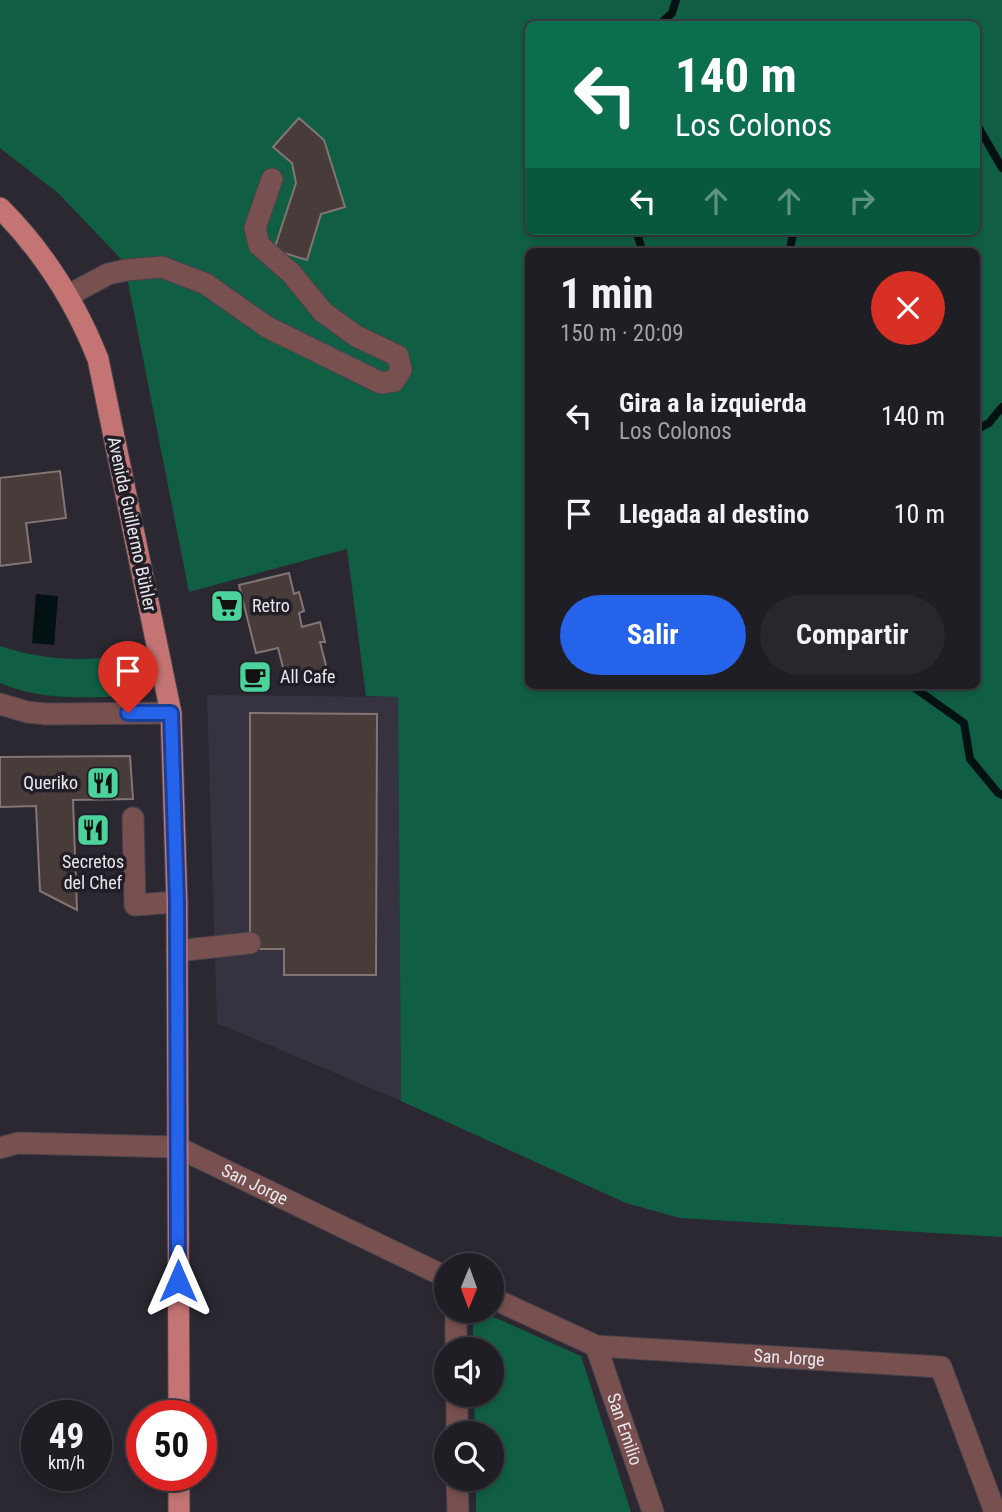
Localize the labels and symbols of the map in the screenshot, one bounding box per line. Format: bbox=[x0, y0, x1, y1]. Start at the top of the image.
street label: Avenida Guillermo Bühler bbox=[104, 435, 161, 614]
supermarket icon: Retro bbox=[208, 587, 246, 625]
place label: Retro bbox=[252, 595, 290, 616]
pin bbox=[98, 641, 158, 713]
cafe icon: All Cafe bbox=[236, 658, 274, 696]
place label: All Cafe bbox=[280, 666, 336, 687]
restaurant icon: Queriko bbox=[84, 764, 122, 802]
place label: Queriko bbox=[23, 772, 78, 793]
restaurant icon: Secretos del Chef bbox=[74, 811, 112, 849]
place label: Secretos del Chef bbox=[62, 851, 124, 893]
street label: San Jorge bbox=[218, 1159, 292, 1209]
position arrow bbox=[141, 1244, 215, 1318]
north arrow bbox=[434, 1253, 504, 1323]
street label: San Jorge bbox=[753, 1345, 825, 1370]
street label: San Emilio bbox=[603, 1390, 647, 1468]
speed limit sign: 50 bbox=[126, 1400, 217, 1491]

